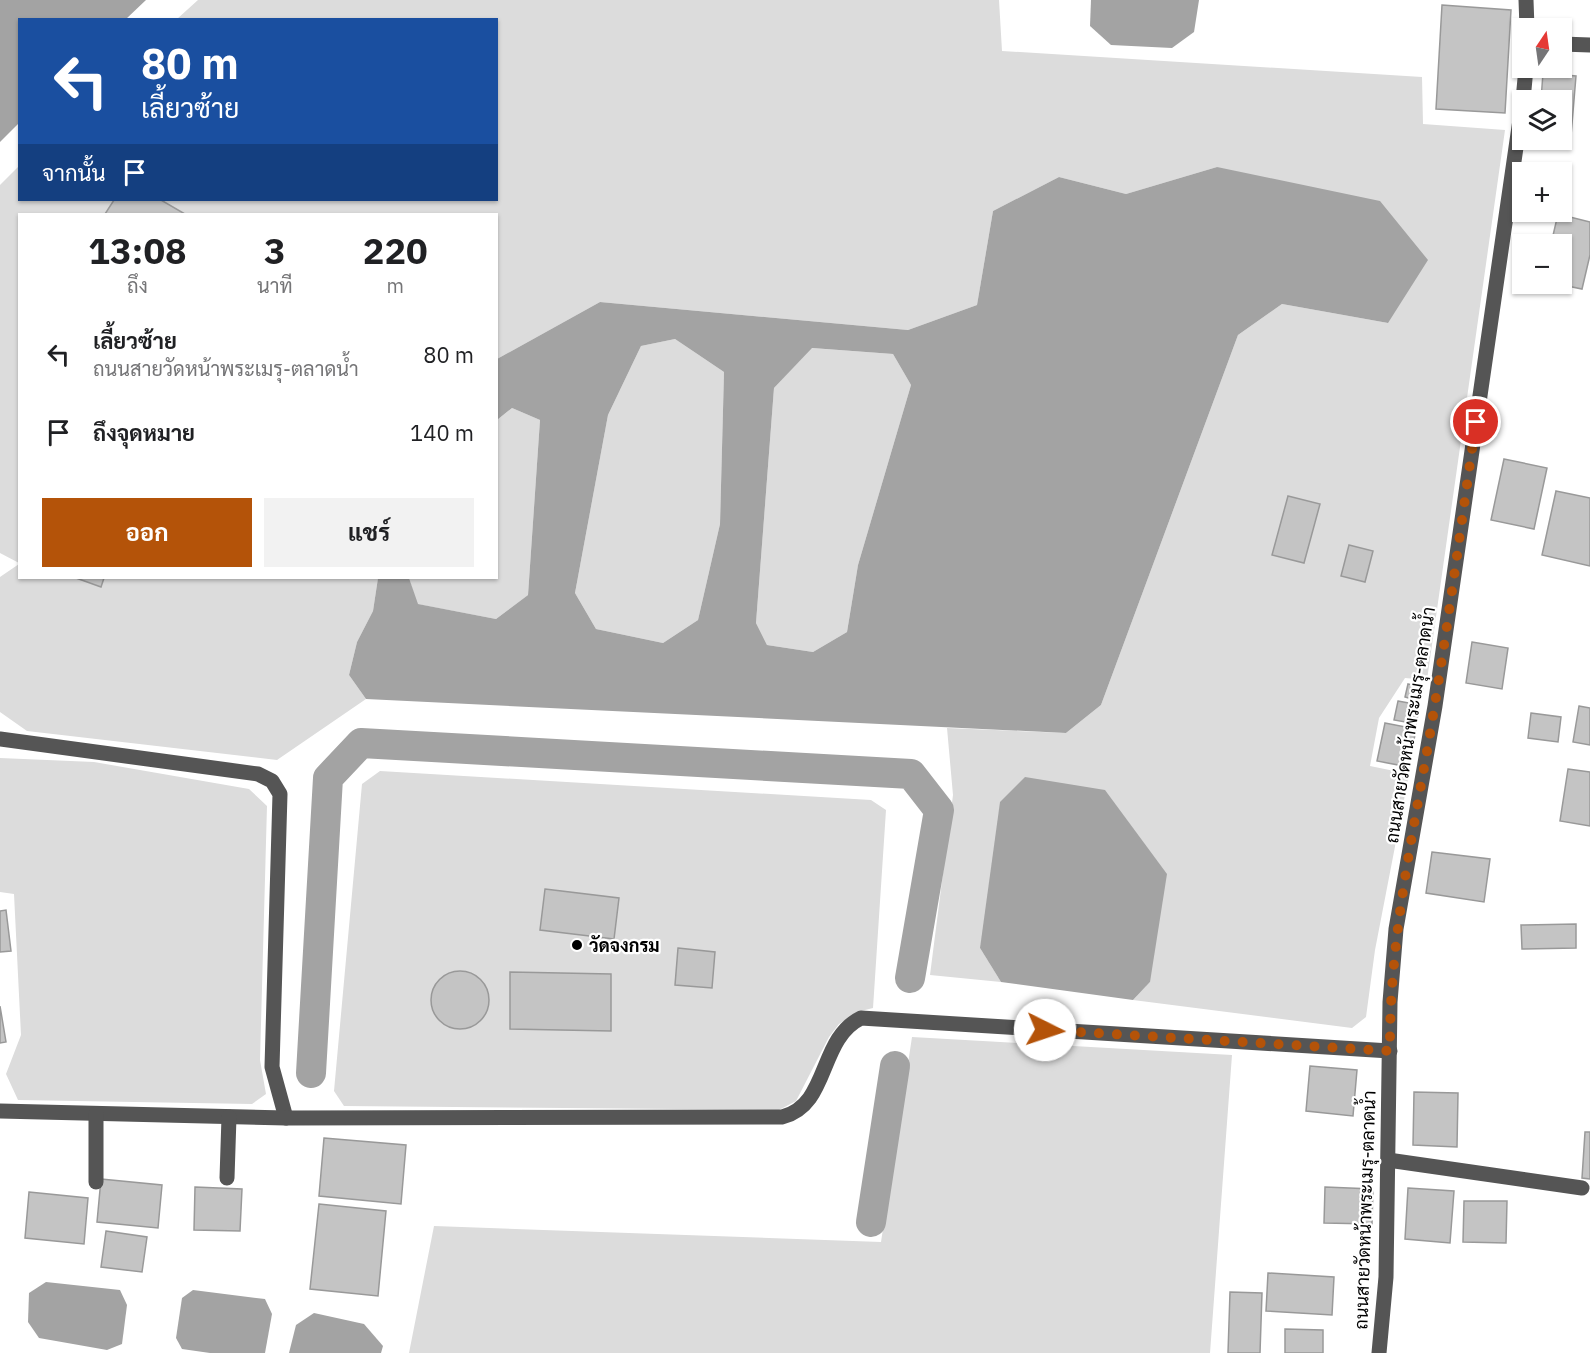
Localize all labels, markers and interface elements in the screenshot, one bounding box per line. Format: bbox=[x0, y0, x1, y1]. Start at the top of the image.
north arrow bbox=[1512, 18, 1572, 78]
map controls bbox=[1512, 18, 1572, 294]
text: 80 m bbox=[141, 36, 239, 91]
icon: left bbox=[42, 42, 120, 120]
text: เลี้ยวซ้าย bbox=[141, 90, 239, 125]
button: layers bbox=[1512, 90, 1572, 150]
icon: arrive bbox=[118, 156, 151, 189]
text: จากนั้น bbox=[42, 158, 106, 187]
button: + bbox=[1512, 162, 1572, 222]
text: 13:08 bbox=[88, 227, 187, 274]
text: 3 bbox=[264, 227, 286, 274]
text: 220 bbox=[363, 227, 428, 274]
button: − bbox=[1512, 234, 1572, 294]
text: ถึง bbox=[127, 272, 148, 299]
text: นาที bbox=[257, 272, 293, 299]
text: m bbox=[387, 272, 404, 299]
text: เลี้ยวซ้าย bbox=[93, 326, 177, 355]
icon: left bbox=[42, 338, 75, 371]
text: 80 m bbox=[423, 340, 474, 369]
text: ถนนสายวัดหน้าพระเมรุ-ตลาดน้ำ bbox=[93, 355, 359, 382]
pin bbox=[1450, 396, 1501, 447]
icon: arrive bbox=[1459, 405, 1492, 438]
icon: arrive bbox=[42, 416, 75, 449]
text: ถึงจุดหมาย bbox=[93, 418, 195, 447]
text: 140 m bbox=[410, 418, 474, 447]
button: ออก bbox=[42, 498, 252, 567]
button: แชร์ bbox=[264, 498, 474, 567]
street label: ถนนสายวัดหน้าพระเมรุ-ตลาดน้ำ bbox=[1376, 604, 1441, 845]
place label: วัดจงกรม bbox=[589, 934, 660, 957]
marker: วัดจงกรม bbox=[570, 938, 584, 952]
position arrow bbox=[1013, 998, 1077, 1062]
street label: ถนนสายวัดหน้าพระเมรุ-ตลาดน้ำ bbox=[1345, 1090, 1382, 1330]

